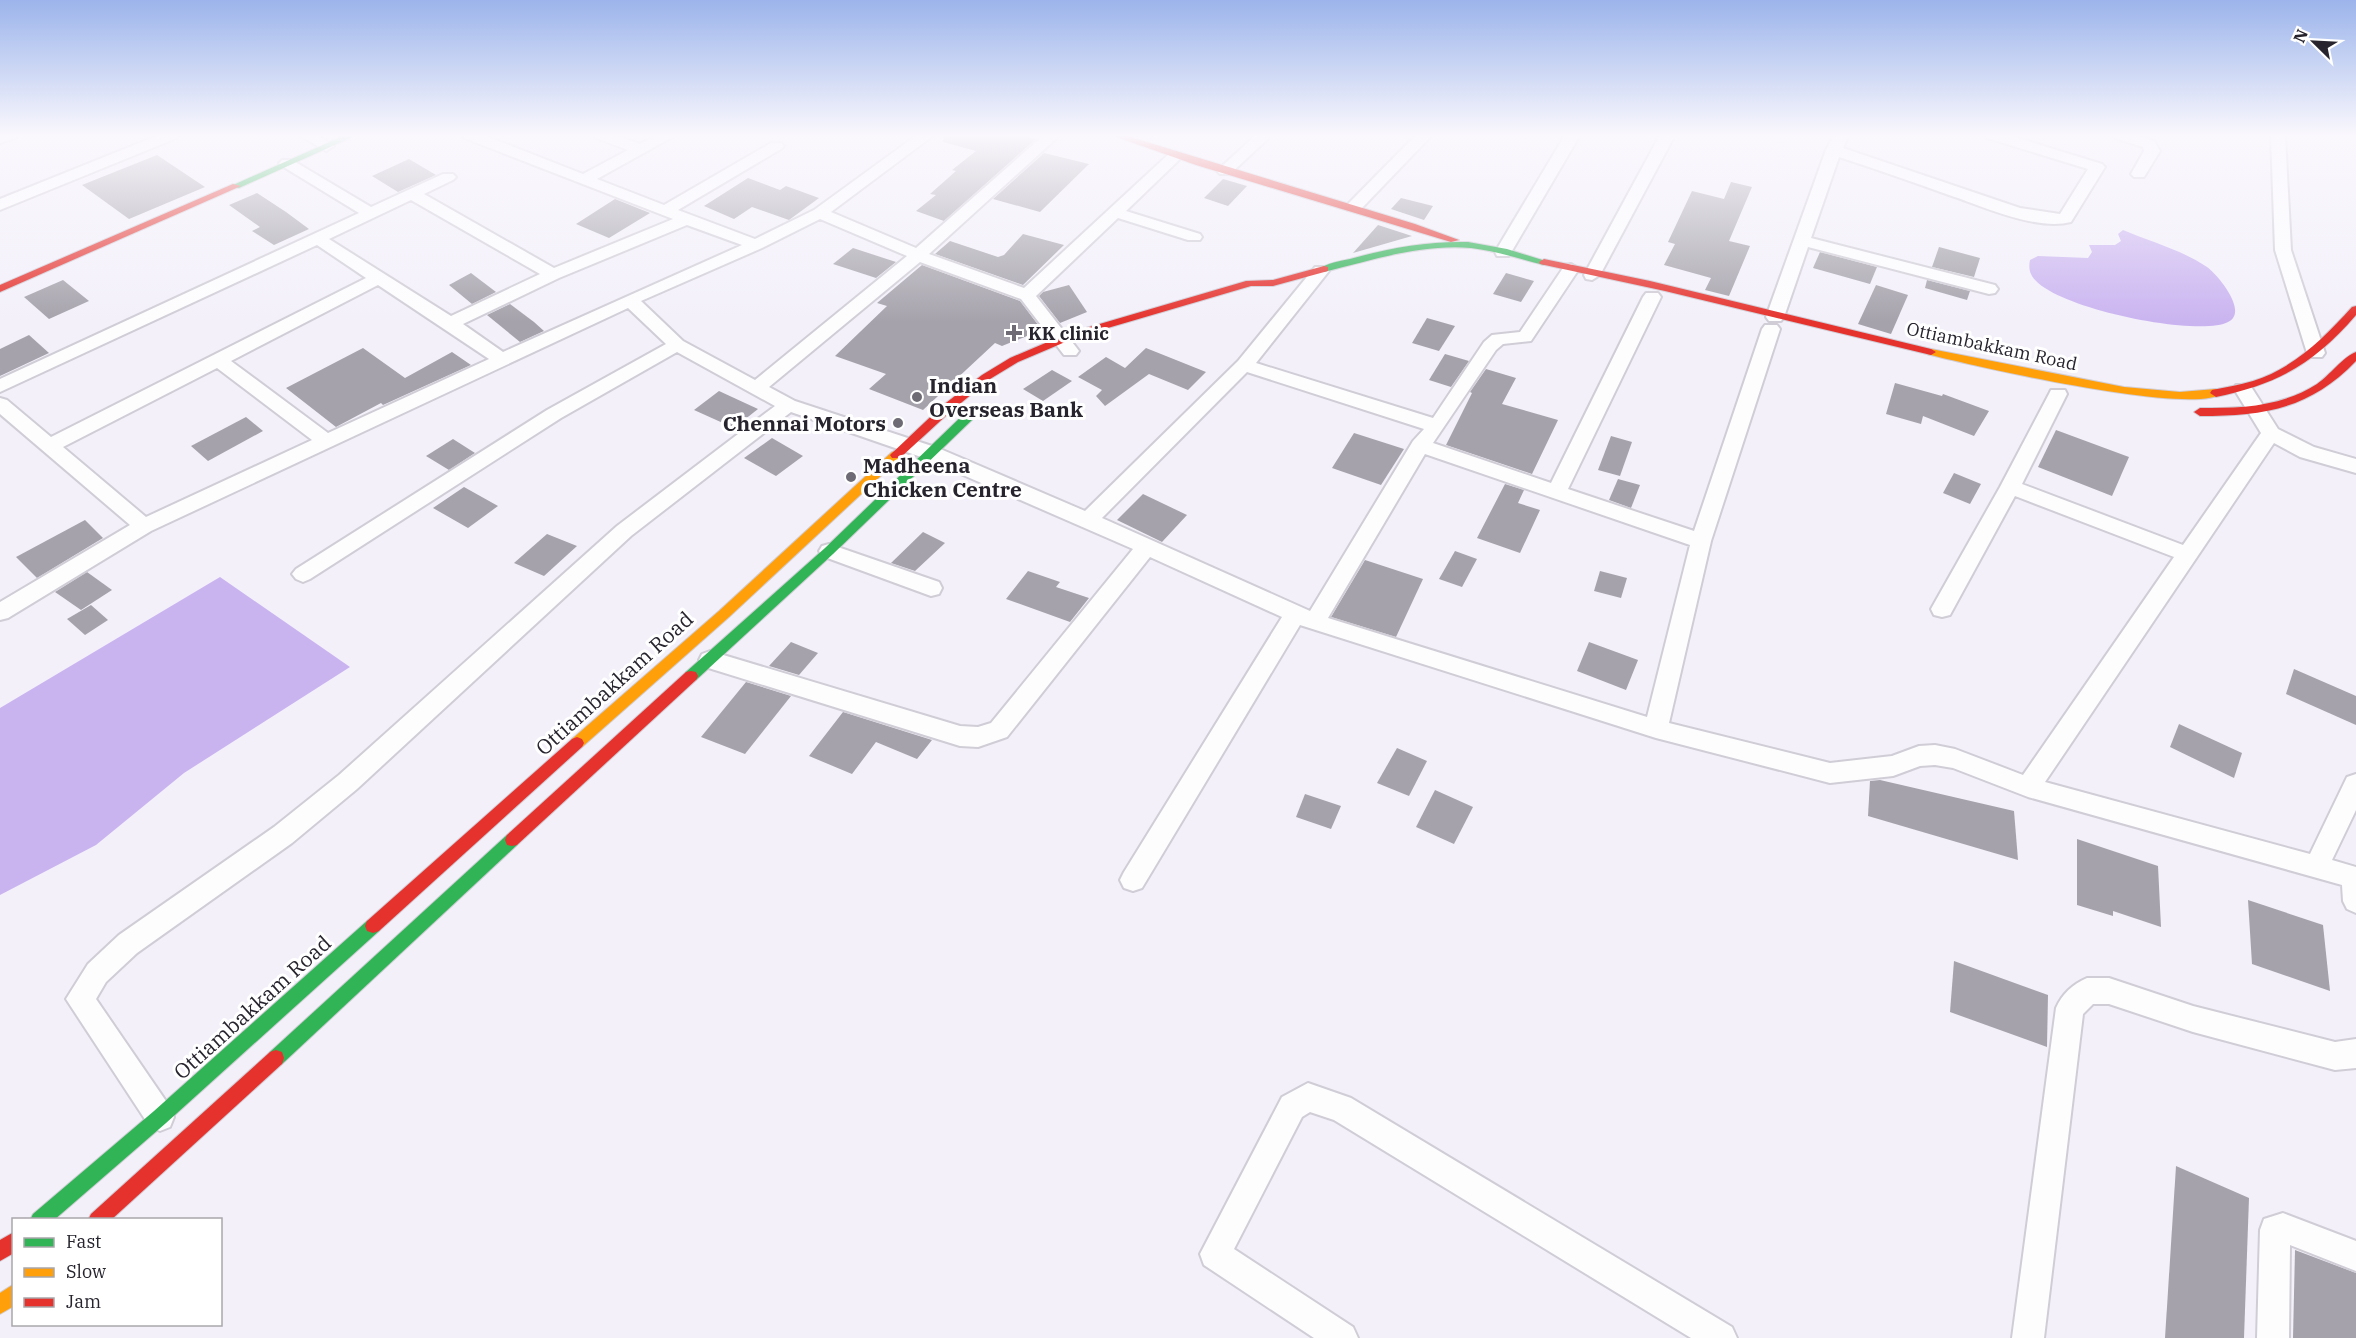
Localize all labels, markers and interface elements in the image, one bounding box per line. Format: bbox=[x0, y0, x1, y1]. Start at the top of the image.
north arrow bbox=[2284, 12, 2344, 72]
text: N bbox=[2289, 26, 2312, 46]
street label: Ottiambakkam Road bbox=[1905, 317, 2080, 375]
place label: KK clinic bbox=[1028, 322, 1109, 345]
marker: KK clinic bbox=[1005, 324, 1023, 342]
place label: Indian Overseas Bank bbox=[929, 371, 1083, 423]
marker: Indian Overseas Bank bbox=[910, 390, 924, 404]
place label: Chennai Motors bbox=[723, 409, 886, 437]
marker: Chennai Motors bbox=[891, 416, 905, 430]
place label: Madheena Chicken Centre bbox=[863, 451, 1022, 503]
marker: Madheena Chicken Centre bbox=[844, 470, 858, 484]
street label: Ottiambakkam Road bbox=[529, 605, 699, 761]
street label: Ottiambakkam Road bbox=[167, 929, 337, 1085]
legend bbox=[12, 1218, 222, 1326]
text: Fast bbox=[66, 1230, 101, 1253]
text: Slow bbox=[66, 1260, 106, 1283]
text: Jam bbox=[66, 1290, 101, 1313]

